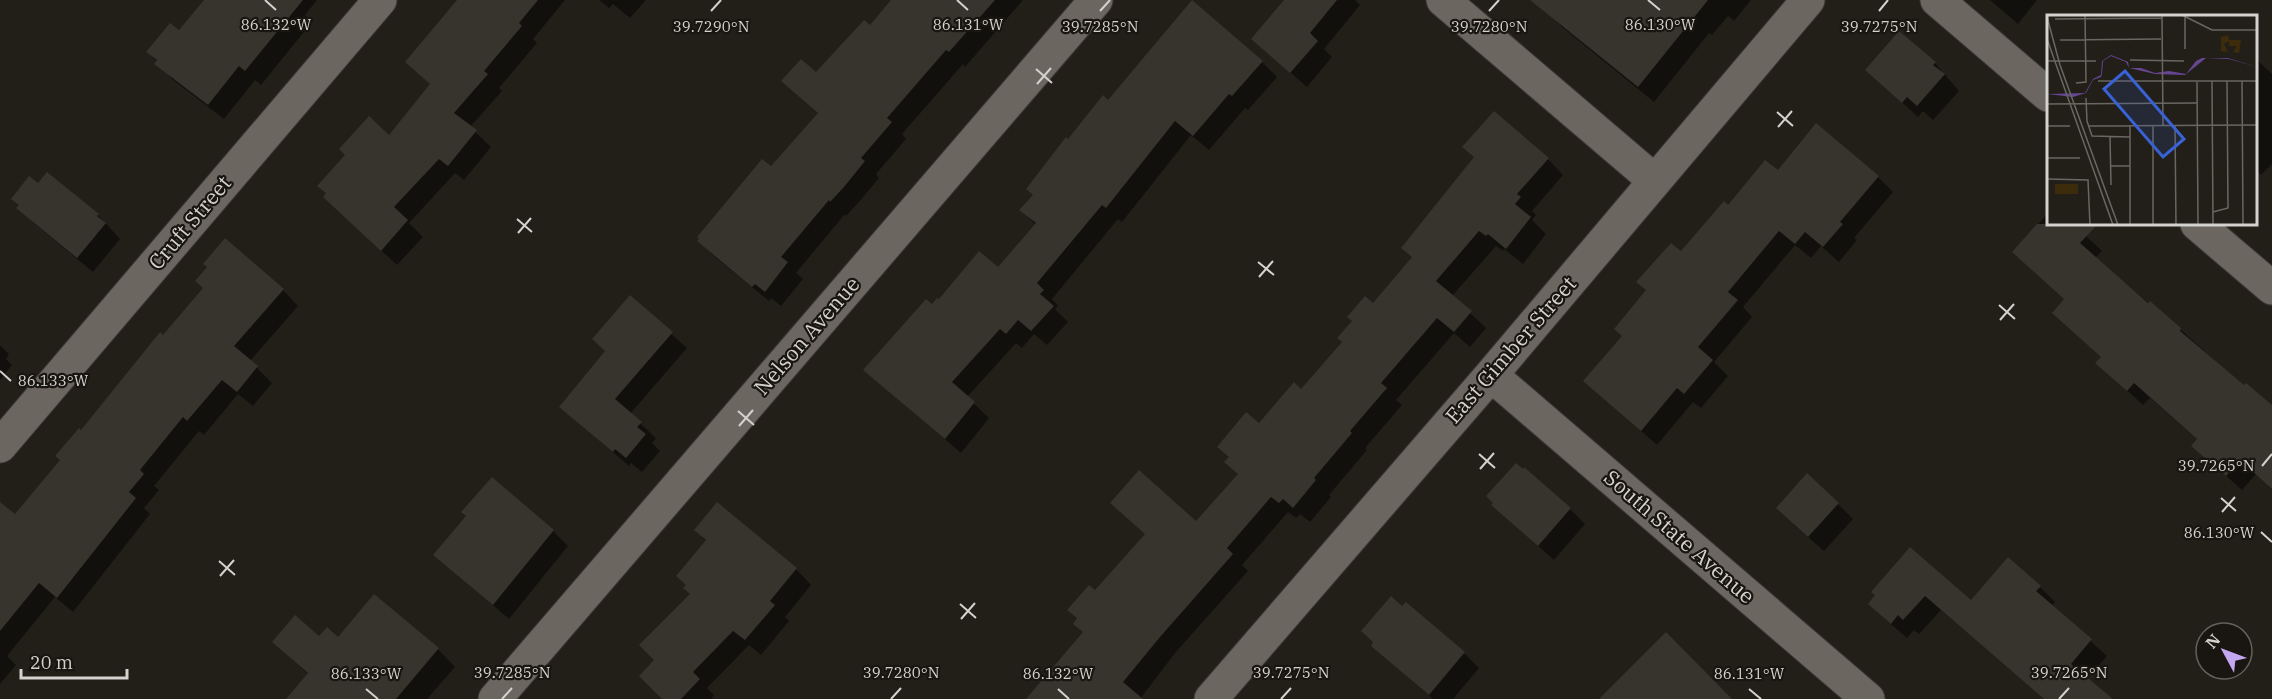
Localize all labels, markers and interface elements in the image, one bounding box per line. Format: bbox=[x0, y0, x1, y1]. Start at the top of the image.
text: 86.132°W bbox=[241, 15, 312, 34]
text: 86.131°W bbox=[933, 15, 1004, 34]
text: 86.130°W bbox=[1625, 15, 1696, 34]
inset map bbox=[2047, 15, 2257, 225]
text: 39.7290°N bbox=[673, 17, 749, 36]
text: 39.7285°N bbox=[1062, 17, 1138, 36]
text: 39.7280°N bbox=[1451, 17, 1527, 36]
text: 39.7275°N bbox=[1841, 17, 1917, 36]
street label: Cruft Street bbox=[142, 170, 237, 275]
street label: Nelson Avenue bbox=[747, 270, 865, 400]
street label: East Gimber Street bbox=[1439, 270, 1582, 429]
text: 86.133°W bbox=[18, 371, 89, 390]
text: 39.7265°N bbox=[2178, 456, 2254, 475]
street label: South State Avenue bbox=[1598, 463, 1761, 609]
text: 86.130°W bbox=[2184, 523, 2255, 542]
north arrow bbox=[2194, 621, 2254, 681]
text: N bbox=[2201, 630, 2224, 652]
scale bar bbox=[21, 642, 128, 680]
text: 20 m bbox=[30, 651, 73, 674]
text: 39.7285°N bbox=[474, 663, 550, 682]
text: 39.7280°N bbox=[863, 663, 939, 682]
text: 39.7275°N bbox=[1253, 663, 1329, 682]
text: 39.7265°N bbox=[2031, 663, 2107, 682]
text: 86.133°W bbox=[331, 664, 402, 683]
text: 86.132°W bbox=[1023, 664, 1094, 683]
text: 86.131°W bbox=[1714, 664, 1785, 683]

